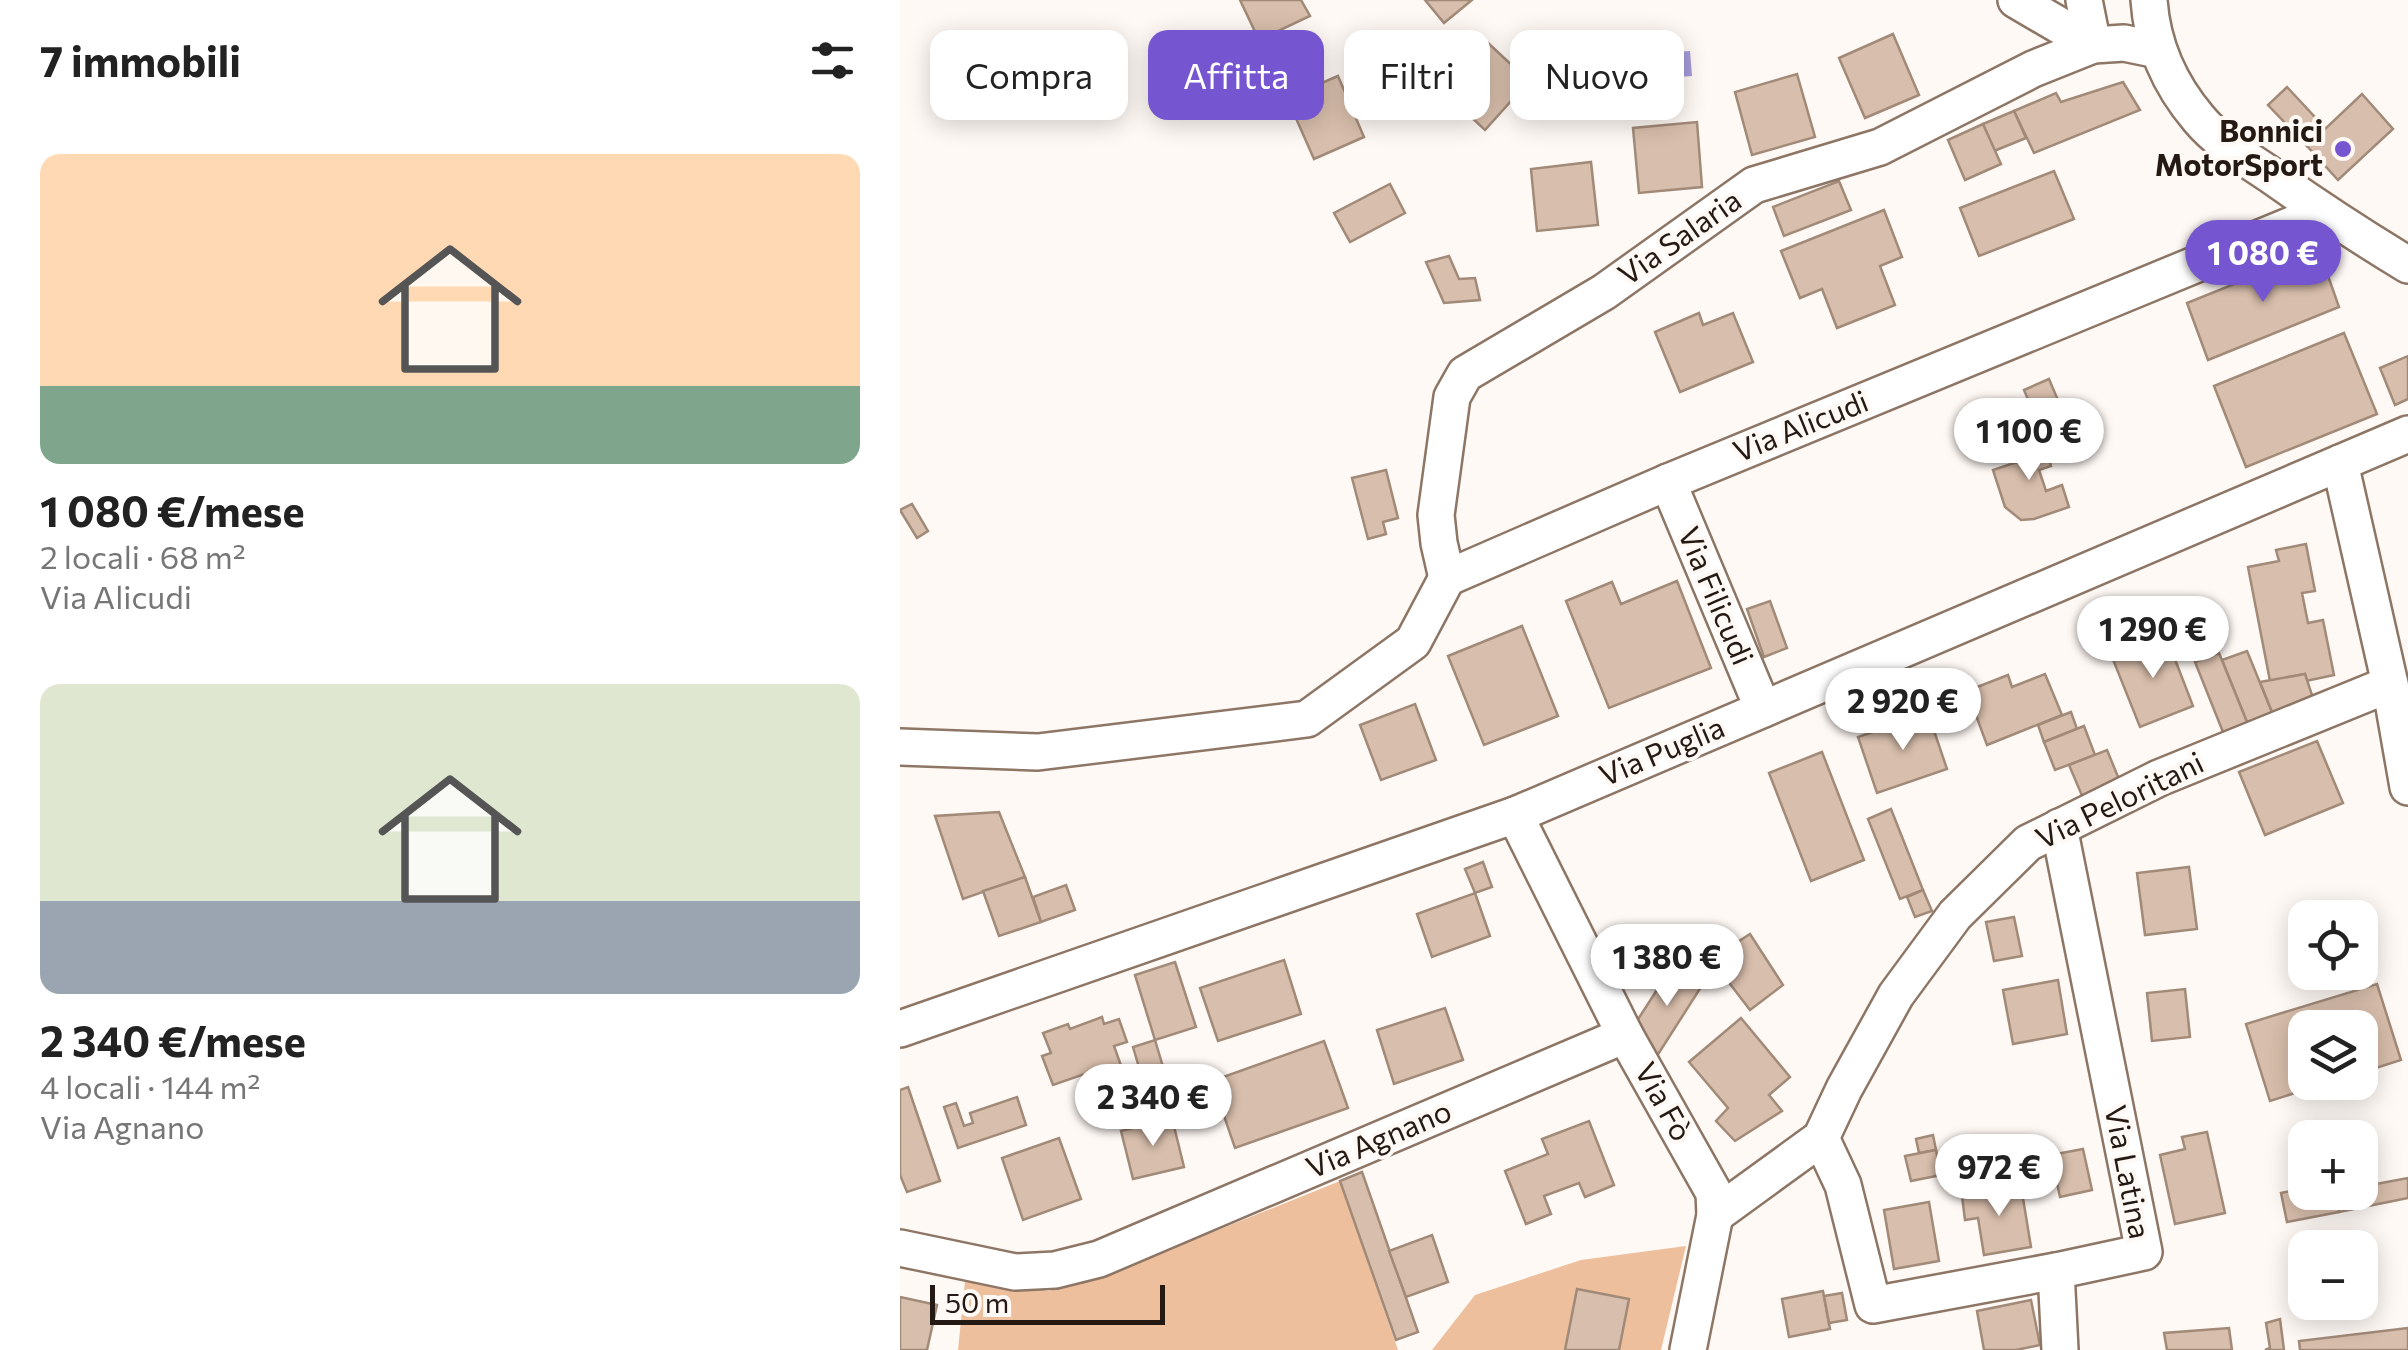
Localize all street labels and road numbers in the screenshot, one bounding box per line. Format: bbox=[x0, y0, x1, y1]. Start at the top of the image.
street label: Via Salaria bbox=[1610, 180, 1747, 292]
street label: Via Alicudi bbox=[1727, 381, 1873, 469]
street label: Via Filicudi bbox=[1672, 520, 1763, 670]
street label: Via Puglia bbox=[1593, 707, 1729, 793]
street label: Via Peloritani bbox=[2029, 742, 2209, 855]
street label: Via Fò bbox=[1629, 1055, 1702, 1147]
street label: Via Agnano bbox=[1300, 1091, 1456, 1185]
street label: Via Latina bbox=[2098, 1101, 2161, 1242]

